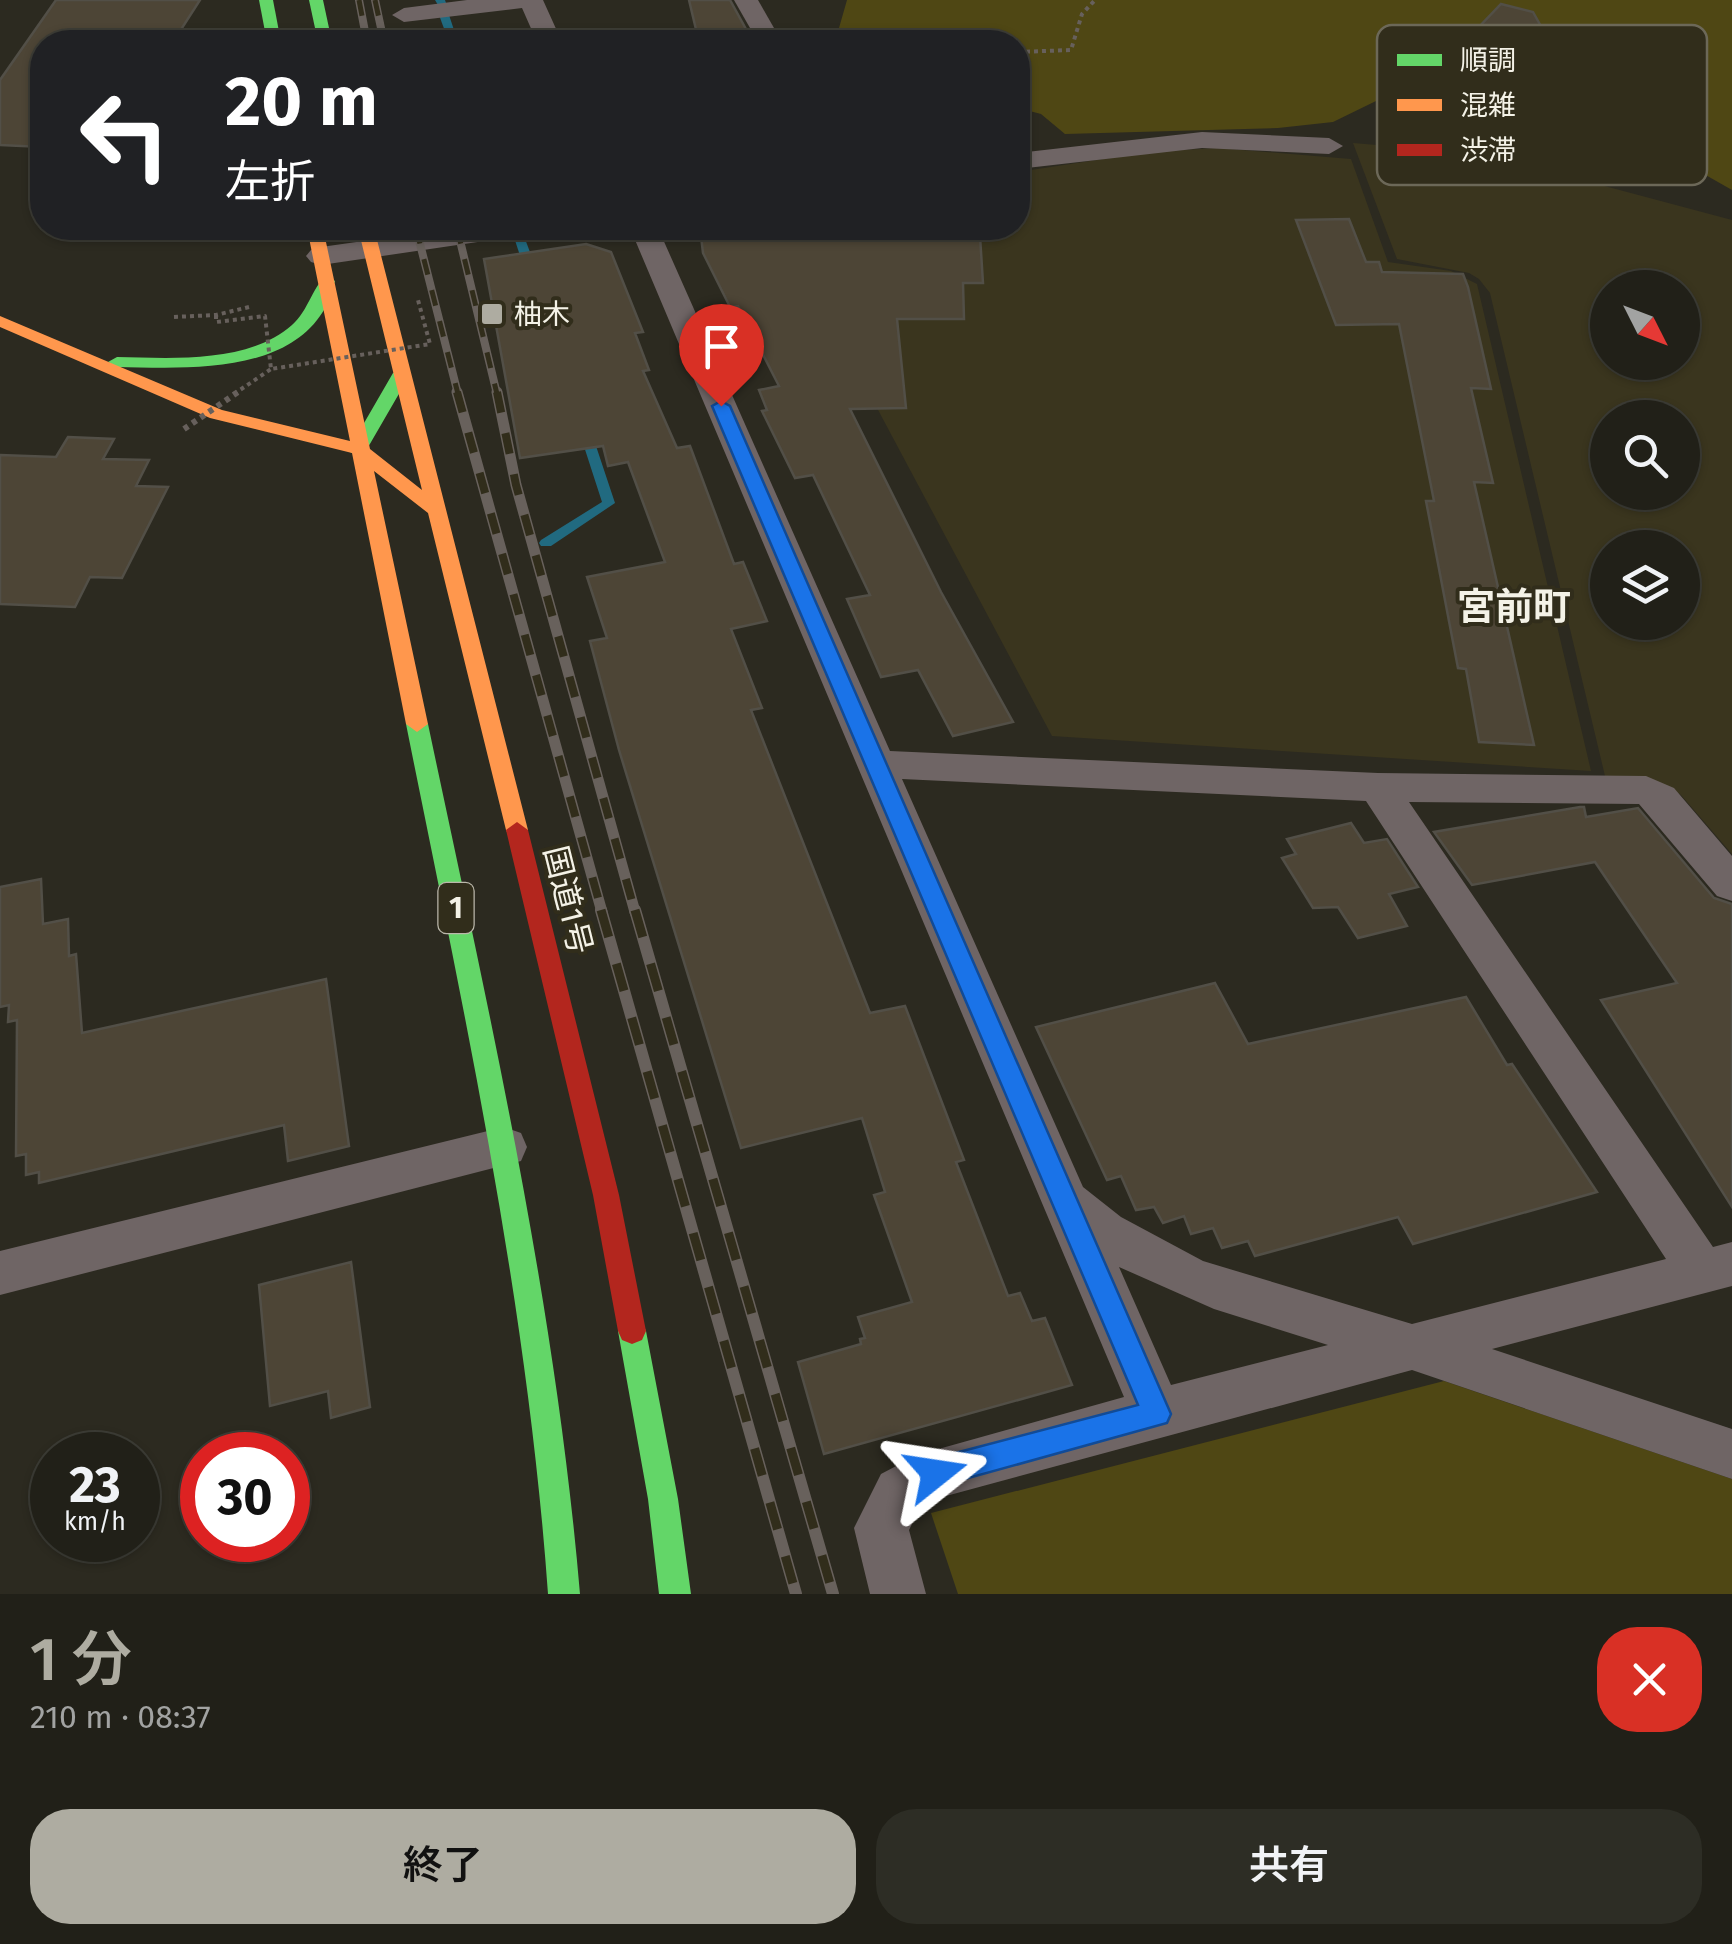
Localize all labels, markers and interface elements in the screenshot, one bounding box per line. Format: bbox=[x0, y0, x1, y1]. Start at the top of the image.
legend bbox=[1377, 25, 1707, 185]
text: 順調 bbox=[1460, 44, 1516, 77]
text: 20 m bbox=[225, 60, 378, 144]
icon: left bbox=[60, 70, 190, 200]
text: 混雑 bbox=[1460, 89, 1516, 122]
text: 渋滞 bbox=[1460, 134, 1516, 167]
text: 左折 bbox=[225, 155, 315, 209]
north arrow bbox=[1590, 270, 1700, 380]
map controls bbox=[1590, 270, 1700, 640]
place label: 柚木 bbox=[514, 298, 570, 331]
marker: 柚木 bbox=[479, 301, 505, 327]
pin bbox=[679, 304, 764, 407]
icon: arrive bbox=[694, 319, 749, 374]
button: search bbox=[1590, 400, 1700, 510]
button: layers bbox=[1590, 530, 1700, 640]
district label: 宮前町 bbox=[1457, 584, 1571, 630]
street label: 国道1号 bbox=[536, 842, 600, 958]
road number: 1 bbox=[438, 883, 474, 933]
position arrow bbox=[884, 1421, 988, 1525]
speed limit sign: 30 bbox=[180, 1432, 310, 1562]
text: 23 bbox=[69, 1455, 121, 1515]
text: km/h bbox=[64, 1507, 126, 1537]
text: 1 分 bbox=[30, 1624, 132, 1696]
button: close bbox=[1597, 1627, 1702, 1732]
text: 210 m · 08:37 bbox=[30, 1698, 211, 1736]
button: 終了 bbox=[30, 1809, 856, 1924]
button: 共有 bbox=[876, 1809, 1702, 1924]

